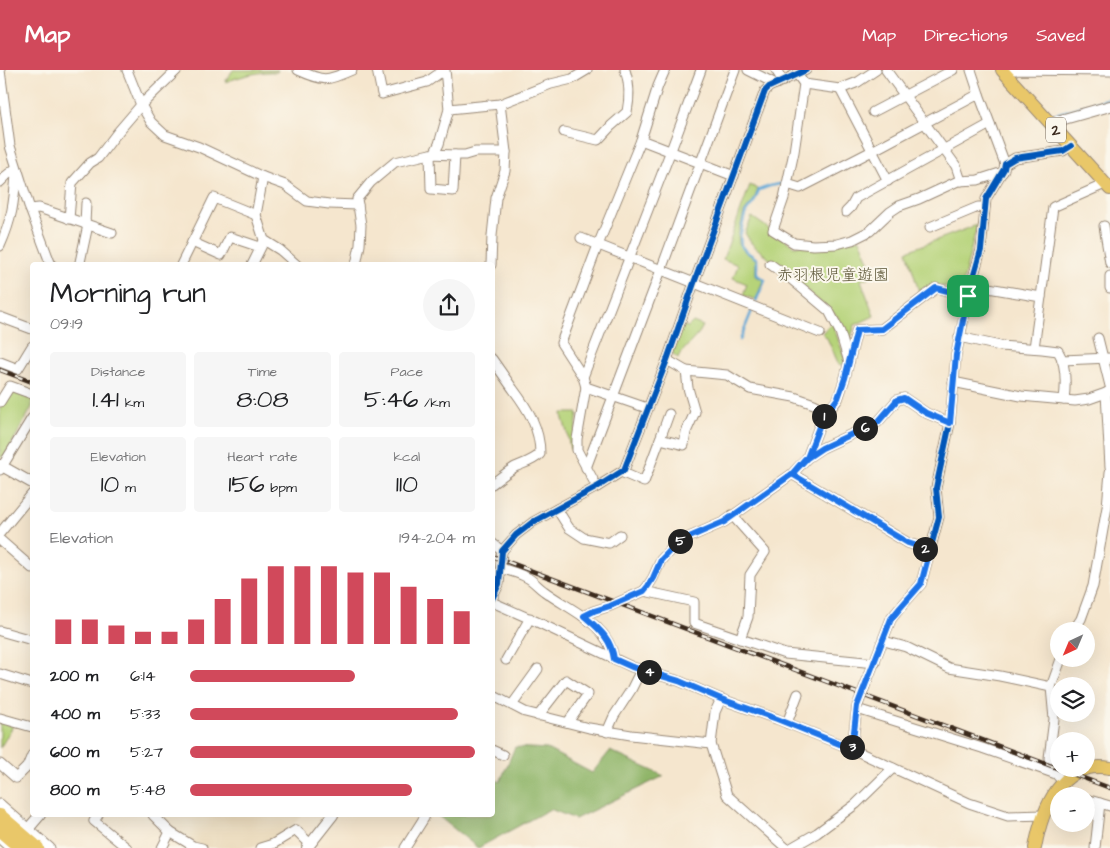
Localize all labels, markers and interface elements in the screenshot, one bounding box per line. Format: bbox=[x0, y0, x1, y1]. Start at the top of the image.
text: Map bbox=[25, 18, 70, 52]
text: Map bbox=[862, 23, 896, 48]
text: Directions bbox=[924, 23, 1008, 48]
text: Saved bbox=[1036, 23, 1085, 48]
road number: 2 bbox=[1046, 118, 1066, 142]
park label: 赤羽根児童遊園 bbox=[777, 264, 889, 286]
text: Morning run bbox=[50, 274, 206, 313]
pin bbox=[947, 275, 989, 317]
button: share bbox=[423, 279, 475, 331]
icon: arrive bbox=[954, 282, 982, 310]
text: 09:19 bbox=[50, 313, 83, 335]
text: Distance bbox=[91, 362, 145, 382]
text: Time bbox=[248, 362, 277, 382]
text: Pace bbox=[391, 362, 423, 382]
text: 1.41 bbox=[92, 382, 119, 417]
text: 8:08 bbox=[236, 382, 289, 417]
text: 5:46 bbox=[364, 382, 418, 417]
text: km bbox=[119, 393, 144, 413]
text: /km bbox=[418, 393, 450, 413]
pin: 1 bbox=[812, 404, 836, 428]
text: 1 bbox=[824, 406, 825, 426]
pin: 6 bbox=[852, 416, 878, 440]
text: 6 bbox=[861, 418, 870, 438]
text: Elevation bbox=[91, 447, 146, 467]
text: Heart rate bbox=[227, 447, 298, 467]
text: kcal bbox=[393, 447, 420, 467]
text: 10 bbox=[100, 467, 119, 502]
text: 156 bbox=[228, 467, 265, 502]
text: 110 bbox=[396, 467, 418, 502]
text: m bbox=[119, 478, 136, 498]
text: bpm bbox=[265, 478, 297, 498]
text: Elevation bbox=[50, 527, 113, 549]
text: 194–204 m bbox=[399, 527, 475, 549]
pin: 5 bbox=[668, 528, 692, 554]
text: 5 bbox=[676, 531, 685, 551]
pin: 2 bbox=[912, 536, 938, 562]
text: 2 bbox=[921, 539, 930, 559]
north arrow bbox=[1050, 622, 1095, 668]
map controls bbox=[1050, 622, 1095, 832]
pin: 4 bbox=[636, 660, 662, 684]
text: 4 bbox=[645, 662, 654, 682]
text: 200 m bbox=[50, 665, 98, 687]
text: 6:14 bbox=[130, 665, 156, 687]
button: layers bbox=[1050, 677, 1095, 722]
text: 400 m bbox=[50, 703, 100, 725]
text: 5:33 bbox=[130, 703, 160, 725]
button: + bbox=[1050, 732, 1095, 777]
pin: 3 bbox=[840, 734, 864, 760]
text: 3 bbox=[849, 737, 856, 757]
text: 600 m bbox=[50, 741, 99, 763]
text: 5:27 bbox=[130, 741, 163, 763]
text: 800 m bbox=[50, 779, 99, 801]
text: 5:48 bbox=[130, 779, 165, 801]
button: − bbox=[1050, 787, 1095, 832]

